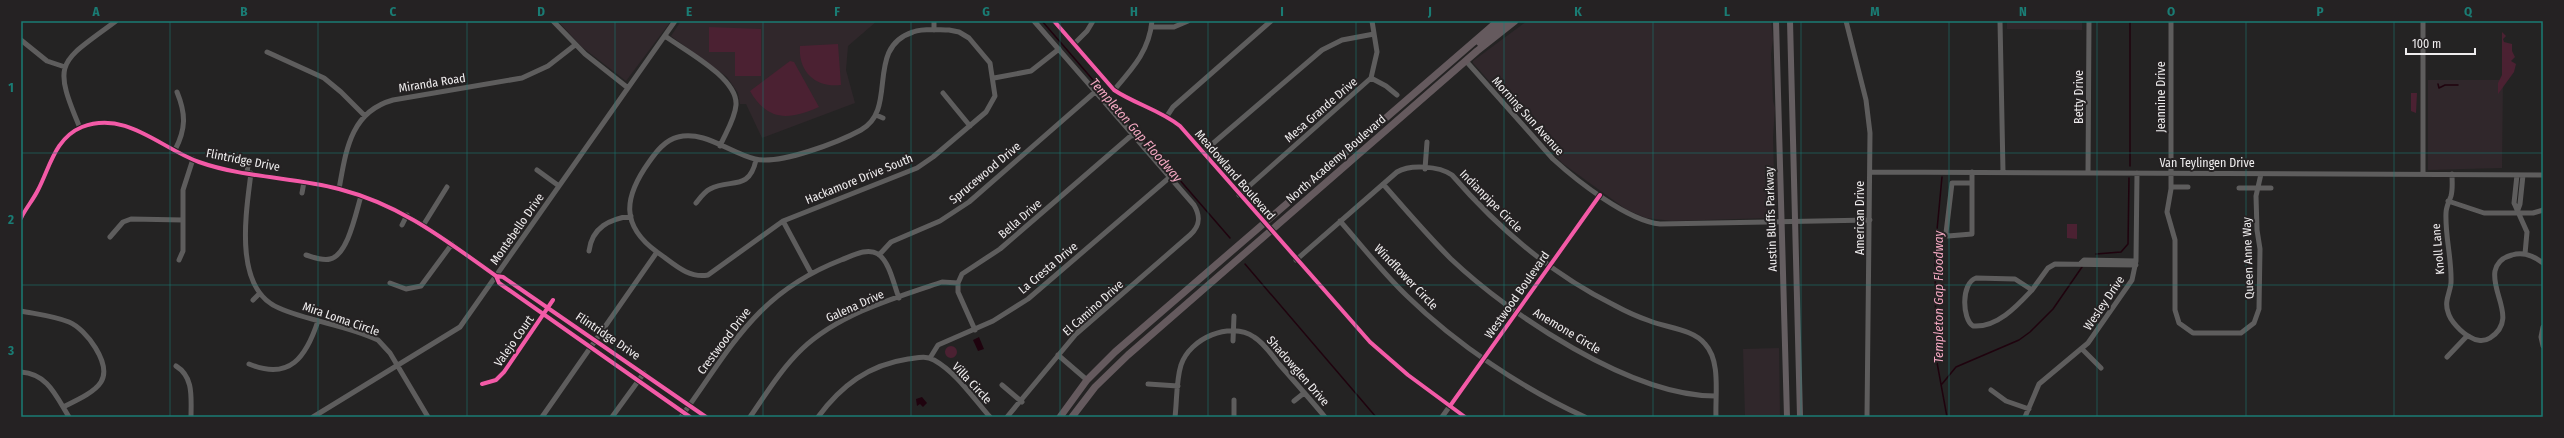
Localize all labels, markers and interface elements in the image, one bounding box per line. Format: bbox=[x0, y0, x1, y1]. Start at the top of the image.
text: A bbox=[91, 4, 100, 19]
text: B bbox=[240, 4, 248, 19]
text: C bbox=[390, 4, 397, 19]
text: D bbox=[537, 4, 545, 19]
text: E bbox=[686, 4, 692, 19]
text: F bbox=[834, 4, 840, 19]
text: G bbox=[982, 4, 990, 19]
text: H bbox=[1130, 4, 1138, 19]
text: I bbox=[1280, 4, 1284, 19]
text: J bbox=[1427, 4, 1432, 19]
text: K bbox=[1574, 4, 1582, 19]
text: L bbox=[1724, 4, 1730, 19]
text: M bbox=[1870, 4, 1880, 19]
text: N bbox=[2019, 4, 2027, 19]
text: O bbox=[2167, 4, 2175, 19]
text: P bbox=[2316, 4, 2324, 19]
text: Q bbox=[2464, 4, 2473, 19]
scale bar bbox=[2406, 30, 2475, 56]
text: 100 m bbox=[2412, 37, 2441, 51]
street label: Jeannine Drive bbox=[2154, 61, 2168, 133]
street label: Betty Drive bbox=[2072, 70, 2086, 124]
street label: Miranda Road bbox=[398, 71, 466, 95]
street label: Morning Sun Avenue bbox=[1489, 74, 1567, 158]
water label: Templeton Gap Floodway bbox=[1087, 75, 1186, 186]
street label: Mesa Grande Drive bbox=[1282, 75, 1360, 145]
text: 1 bbox=[8, 80, 14, 95]
street label: North Academy Boulevard bbox=[1283, 112, 1389, 206]
street label: Meadowland Boulevard bbox=[1192, 127, 1278, 223]
street label: Sprucewood Drive bbox=[946, 139, 1024, 207]
street label: Flintridge Drive bbox=[205, 146, 281, 174]
street label: Hackamore Drive South bbox=[803, 151, 915, 207]
street label: Van Teylingen Drive bbox=[2159, 156, 2255, 170]
street label: Austin Bluffs Parkway bbox=[1762, 166, 1780, 272]
street label: Indianpipe Circle bbox=[1457, 167, 1525, 235]
street label: American Drive bbox=[1853, 181, 1867, 255]
street label: Montebello Drive bbox=[487, 191, 547, 267]
street label: Bella Drive bbox=[995, 196, 1045, 242]
text: 2 bbox=[7, 212, 14, 227]
street label: Queen Anne Way bbox=[2240, 216, 2256, 299]
street label: Knoll Lane bbox=[2429, 223, 2447, 275]
water label: Templeton Gap Floodway bbox=[1931, 229, 1946, 363]
street label: La Cresta Drive bbox=[1016, 239, 1080, 297]
street label: Windflower Circle bbox=[1371, 241, 1441, 313]
street label: Westwood Boulevard bbox=[1482, 249, 1552, 341]
street label: Wesley Drive bbox=[2081, 273, 2127, 333]
street label: El Camino Drive bbox=[1060, 277, 1126, 339]
street label: Galena Drive bbox=[824, 287, 886, 325]
street label: Mira Loma Circle bbox=[301, 299, 381, 339]
street label: Crestwood Drive bbox=[694, 305, 754, 377]
street label: Anemone Circle bbox=[1531, 305, 1603, 357]
street label: Flintridge Drive bbox=[573, 309, 643, 363]
street label: Valejo Court bbox=[491, 313, 537, 369]
street label: Shadowglen Drive bbox=[1264, 333, 1332, 409]
text: 3 bbox=[7, 343, 14, 358]
street label: Villa Circle bbox=[949, 359, 995, 407]

